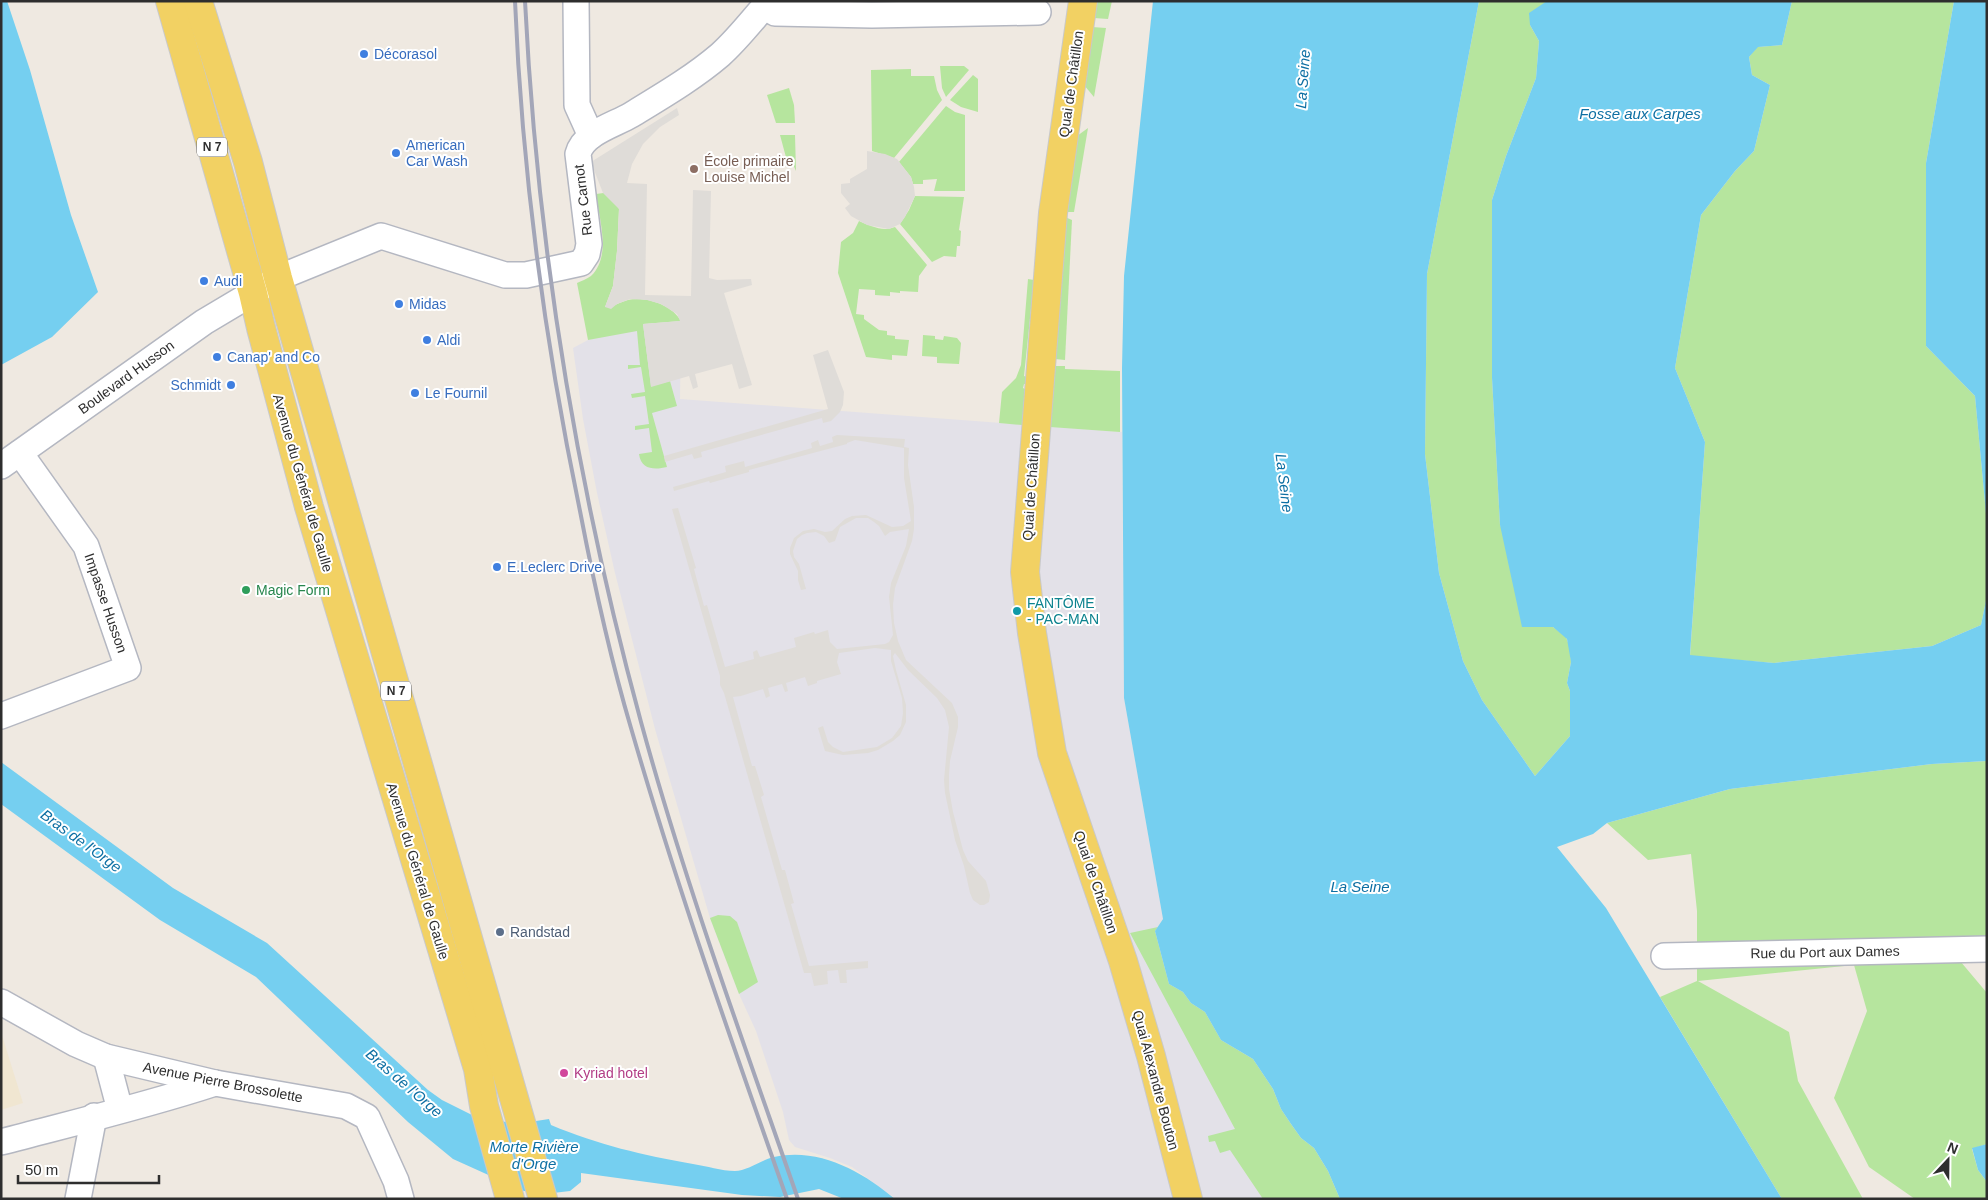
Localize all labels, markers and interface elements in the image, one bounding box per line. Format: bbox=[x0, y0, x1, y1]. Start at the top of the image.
street label: Quai de Châtillon bbox=[1056, 30, 1086, 138]
place label: Décorasol bbox=[374, 46, 437, 62]
marker: Décorasol bbox=[358, 48, 370, 60]
water label: La Seine bbox=[1292, 49, 1313, 109]
water label: Fosse aux Carpes bbox=[1579, 105, 1701, 122]
place label: American Car Wash bbox=[406, 137, 468, 169]
road number: N 7 bbox=[197, 138, 227, 156]
marker: American Car Wash bbox=[390, 147, 402, 159]
place label: École primaire Louise Michel bbox=[704, 153, 794, 185]
street label: Rue Carnot bbox=[571, 163, 595, 237]
marker: École primaire Louise Michel bbox=[688, 163, 700, 175]
place label: Audi bbox=[214, 273, 242, 289]
marker: Audi bbox=[198, 275, 210, 287]
place label: Midas bbox=[409, 296, 446, 312]
marker: Midas bbox=[393, 298, 405, 310]
place label: Aldi bbox=[437, 332, 460, 348]
marker: Aldi bbox=[421, 334, 433, 346]
street label: Boulevard Husson bbox=[75, 337, 177, 417]
place label: Canap' and Co bbox=[227, 349, 320, 365]
marker: Canap' and Co bbox=[211, 351, 223, 363]
place label: Schmidt bbox=[170, 377, 221, 393]
marker: Schmidt bbox=[225, 379, 237, 391]
place label: Le Fournil bbox=[425, 385, 487, 401]
marker: Le Fournil bbox=[409, 387, 421, 399]
street label: Avenue du Général de Gaulle bbox=[270, 392, 336, 574]
street label: Quai de Châtillon bbox=[1019, 433, 1043, 541]
water label: La Seine bbox=[1272, 453, 1297, 513]
street label: Impasse Husson bbox=[81, 551, 131, 655]
place label: E.Leclerc Drive bbox=[507, 559, 602, 575]
marker: E.Leclerc Drive bbox=[491, 561, 503, 573]
place label: Magic Form bbox=[256, 582, 330, 598]
marker: Magic Form bbox=[240, 584, 252, 596]
place label: FANTÔME - PAC-MAN bbox=[1027, 595, 1099, 627]
marker: FANTÔME - PAC-MAN bbox=[1011, 605, 1023, 617]
road number: N 7 bbox=[381, 681, 411, 700]
street label: Avenue du Général de Gaulle bbox=[383, 781, 453, 962]
water label: Bras de l'Orge bbox=[38, 806, 125, 876]
street label: Quai de Châtillon bbox=[1071, 829, 1121, 935]
water label: La Seine bbox=[1330, 878, 1390, 895]
place label: Randstad bbox=[510, 924, 570, 940]
marker: Randstad bbox=[494, 926, 506, 938]
street label: Rue du Port aux Dames bbox=[1750, 943, 1900, 961]
street label: Quai Alexandre Bouton bbox=[1130, 1008, 1182, 1152]
water label: Bras de l'Orge bbox=[363, 1045, 446, 1120]
street label: Avenue Pierre Brossolette bbox=[142, 1059, 304, 1105]
place label: Kyriad hotel bbox=[574, 1065, 648, 1081]
marker: Kyriad hotel bbox=[558, 1067, 570, 1079]
north arrow bbox=[1923, 1135, 1973, 1185]
water label: Morte Rivière d'Orge bbox=[489, 1138, 579, 1172]
text: N bbox=[1945, 1139, 1961, 1157]
scale bar bbox=[18, 1152, 159, 1184]
text: 50 m bbox=[25, 1161, 58, 1178]

